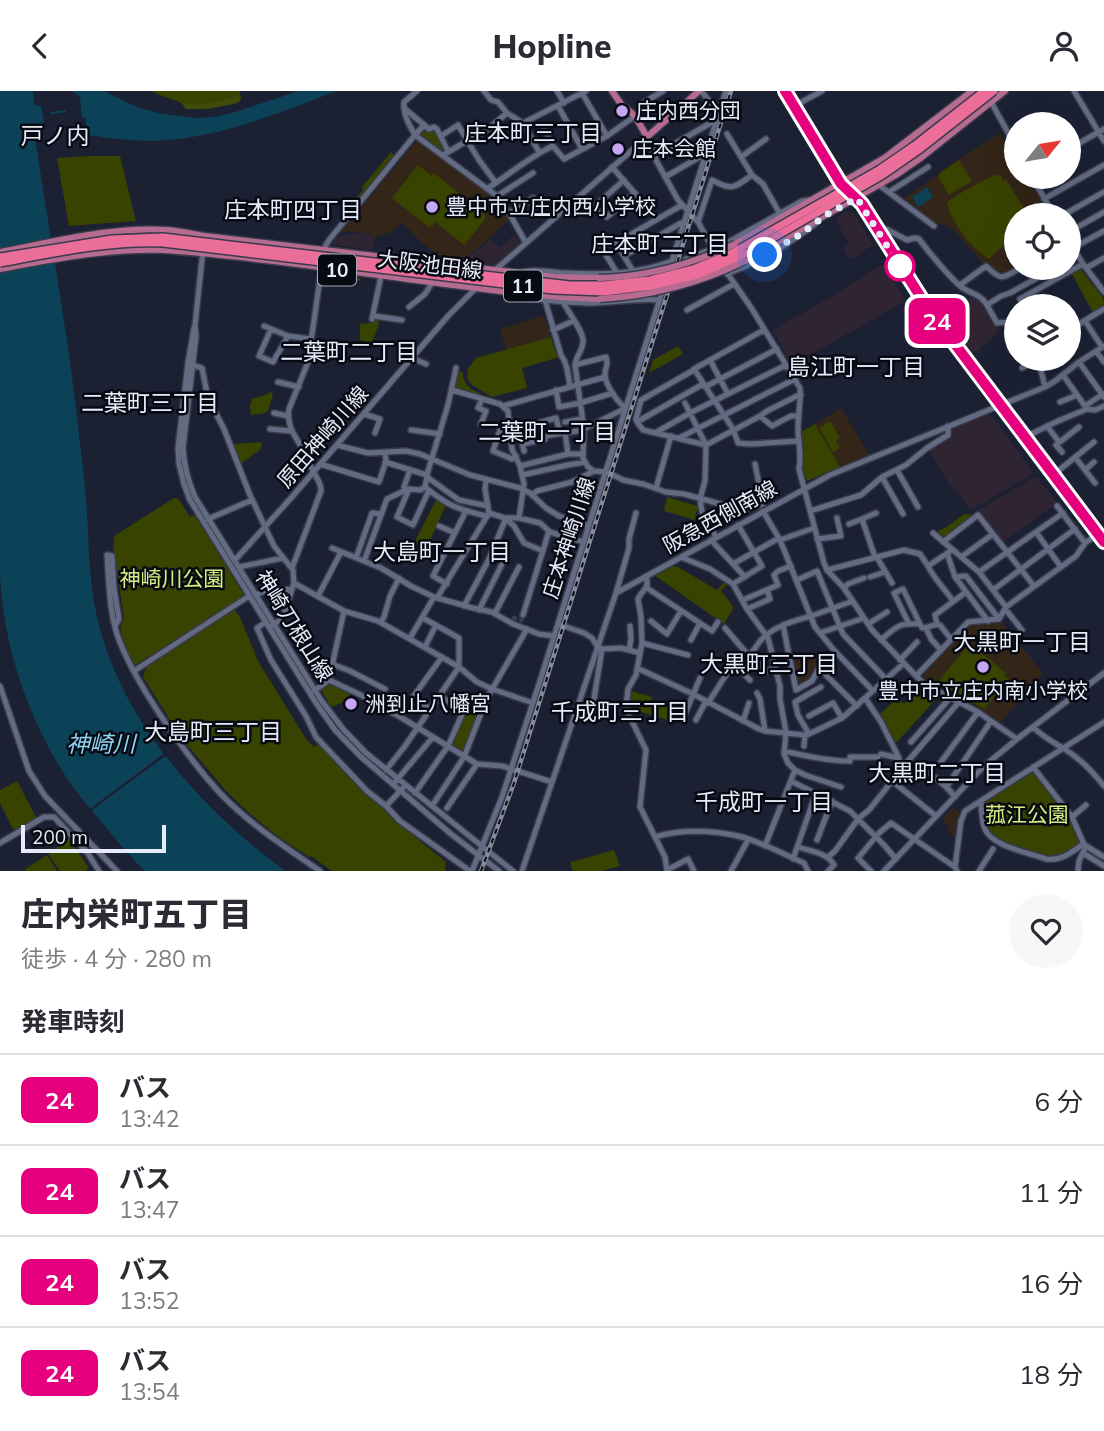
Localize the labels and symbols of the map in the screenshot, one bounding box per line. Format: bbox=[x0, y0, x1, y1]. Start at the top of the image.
place label: 庄内西分団 bbox=[636, 97, 741, 123]
marker: 庄内西分団 bbox=[614, 103, 630, 119]
north arrow bbox=[1004, 112, 1082, 189]
district label: 庄本町三丁目 bbox=[464, 118, 602, 147]
district label: 戸ノ内 bbox=[21, 121, 90, 150]
place label: 庄本会館 bbox=[632, 135, 716, 161]
marker: 庄本会館 bbox=[610, 141, 626, 157]
place label: 豊中市立庄内西小学校 bbox=[446, 193, 656, 219]
district label: 庄本町四丁目 bbox=[224, 195, 362, 224]
marker: 豊中市立庄内西小学校 bbox=[424, 199, 440, 215]
district label: 庄本町二丁目 bbox=[591, 229, 729, 258]
your location bbox=[747, 237, 782, 272]
street label: 大阪池田線 bbox=[376, 245, 484, 283]
unlabelled marker bbox=[885, 251, 915, 281]
road number: 10 bbox=[318, 255, 356, 286]
road number: 11 bbox=[504, 271, 542, 301]
line badge: 24 bbox=[906, 298, 968, 344]
district label: 二葉町二丁目 bbox=[280, 337, 418, 366]
district label: 島江町一丁目 bbox=[787, 352, 925, 381]
street label: 原田神崎川線 bbox=[271, 380, 373, 492]
district label: 二葉町三丁目 bbox=[81, 388, 219, 417]
district label: 二葉町一丁目 bbox=[478, 417, 616, 446]
street label: 庄本神崎川線 bbox=[536, 474, 600, 602]
street label: 阪急西側南線 bbox=[658, 474, 781, 558]
district label: 大島町一丁目 bbox=[373, 537, 511, 566]
park label: 神崎川公園 bbox=[120, 565, 225, 591]
street label: 神崎刀根山線 bbox=[250, 565, 339, 686]
district label: 大黒町一丁目 bbox=[953, 627, 1091, 656]
district label: 大黒町三丁目 bbox=[700, 649, 838, 678]
marker: 豊中市立庄内南小学校 bbox=[975, 659, 991, 675]
place label: 豊中市立庄内南小学校 bbox=[878, 677, 1088, 703]
place label: 洲到止八幡宮 bbox=[365, 690, 491, 716]
marker: 洲到止八幡宮 bbox=[343, 696, 359, 712]
district label: 千成町三丁目 bbox=[551, 697, 689, 726]
district label: 大島町三丁目 bbox=[144, 717, 282, 746]
water label: 神崎川 bbox=[67, 729, 139, 758]
district label: 大黒町二丁目 bbox=[868, 758, 1006, 787]
district label: 千成町一丁目 bbox=[695, 787, 833, 816]
park label: 菰江公園 bbox=[985, 801, 1069, 827]
scale bar bbox=[21, 822, 166, 854]

